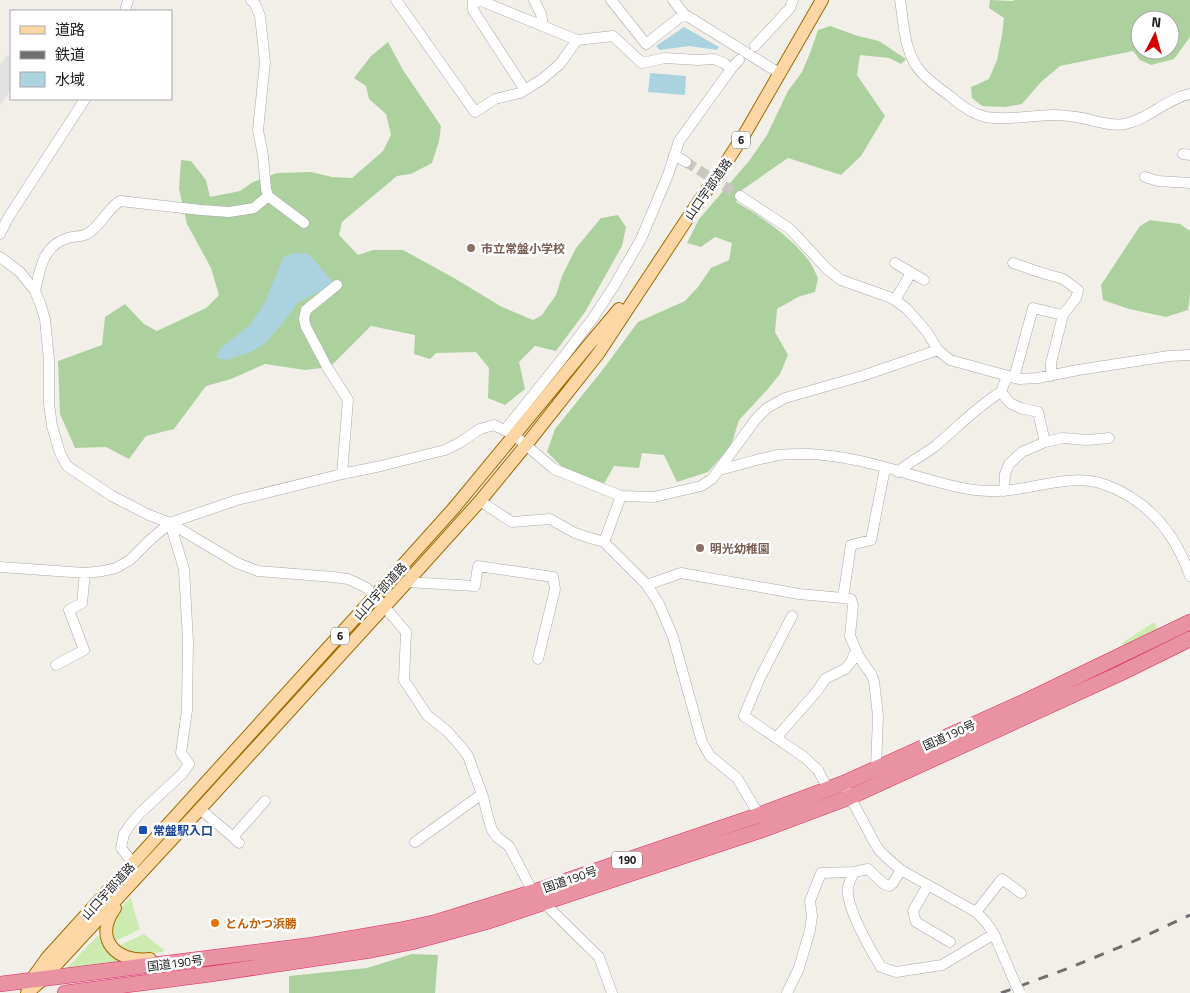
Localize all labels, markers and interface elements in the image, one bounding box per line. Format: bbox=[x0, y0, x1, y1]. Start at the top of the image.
legend bbox=[10, 10, 172, 100]
north arrow bbox=[1130, 10, 1180, 60]
text: N bbox=[1150, 11, 1162, 33]
text: 道路 bbox=[55, 18, 85, 41]
text: 鉄道 bbox=[55, 43, 85, 66]
text: 水域 bbox=[55, 68, 85, 91]
road number: 6 bbox=[732, 132, 750, 148]
street label: 山口宇部道路 bbox=[680, 154, 736, 224]
place label: 市立常盤小学校 bbox=[481, 239, 565, 258]
marker: 市立常盤小学校 bbox=[465, 242, 477, 254]
place label: 明光幼稚園 bbox=[710, 539, 770, 558]
marker: 明光幼稚園 bbox=[694, 542, 706, 554]
street label: 山口宇部道路 bbox=[349, 558, 411, 624]
road number: 6 bbox=[331, 628, 349, 644]
street label: 国道190号 bbox=[919, 715, 979, 755]
place label: 常盤駅入口 bbox=[153, 821, 213, 840]
marker: 常盤駅入口 bbox=[137, 824, 149, 836]
road number: 190 bbox=[612, 852, 642, 868]
street label: 山口宇部道路 bbox=[77, 858, 139, 924]
street label: 国道190号 bbox=[540, 861, 600, 897]
place label: とんかつ浜勝 bbox=[225, 914, 297, 933]
marker: とんかつ浜勝 bbox=[209, 917, 221, 929]
street label: 国道190号 bbox=[146, 950, 204, 976]

